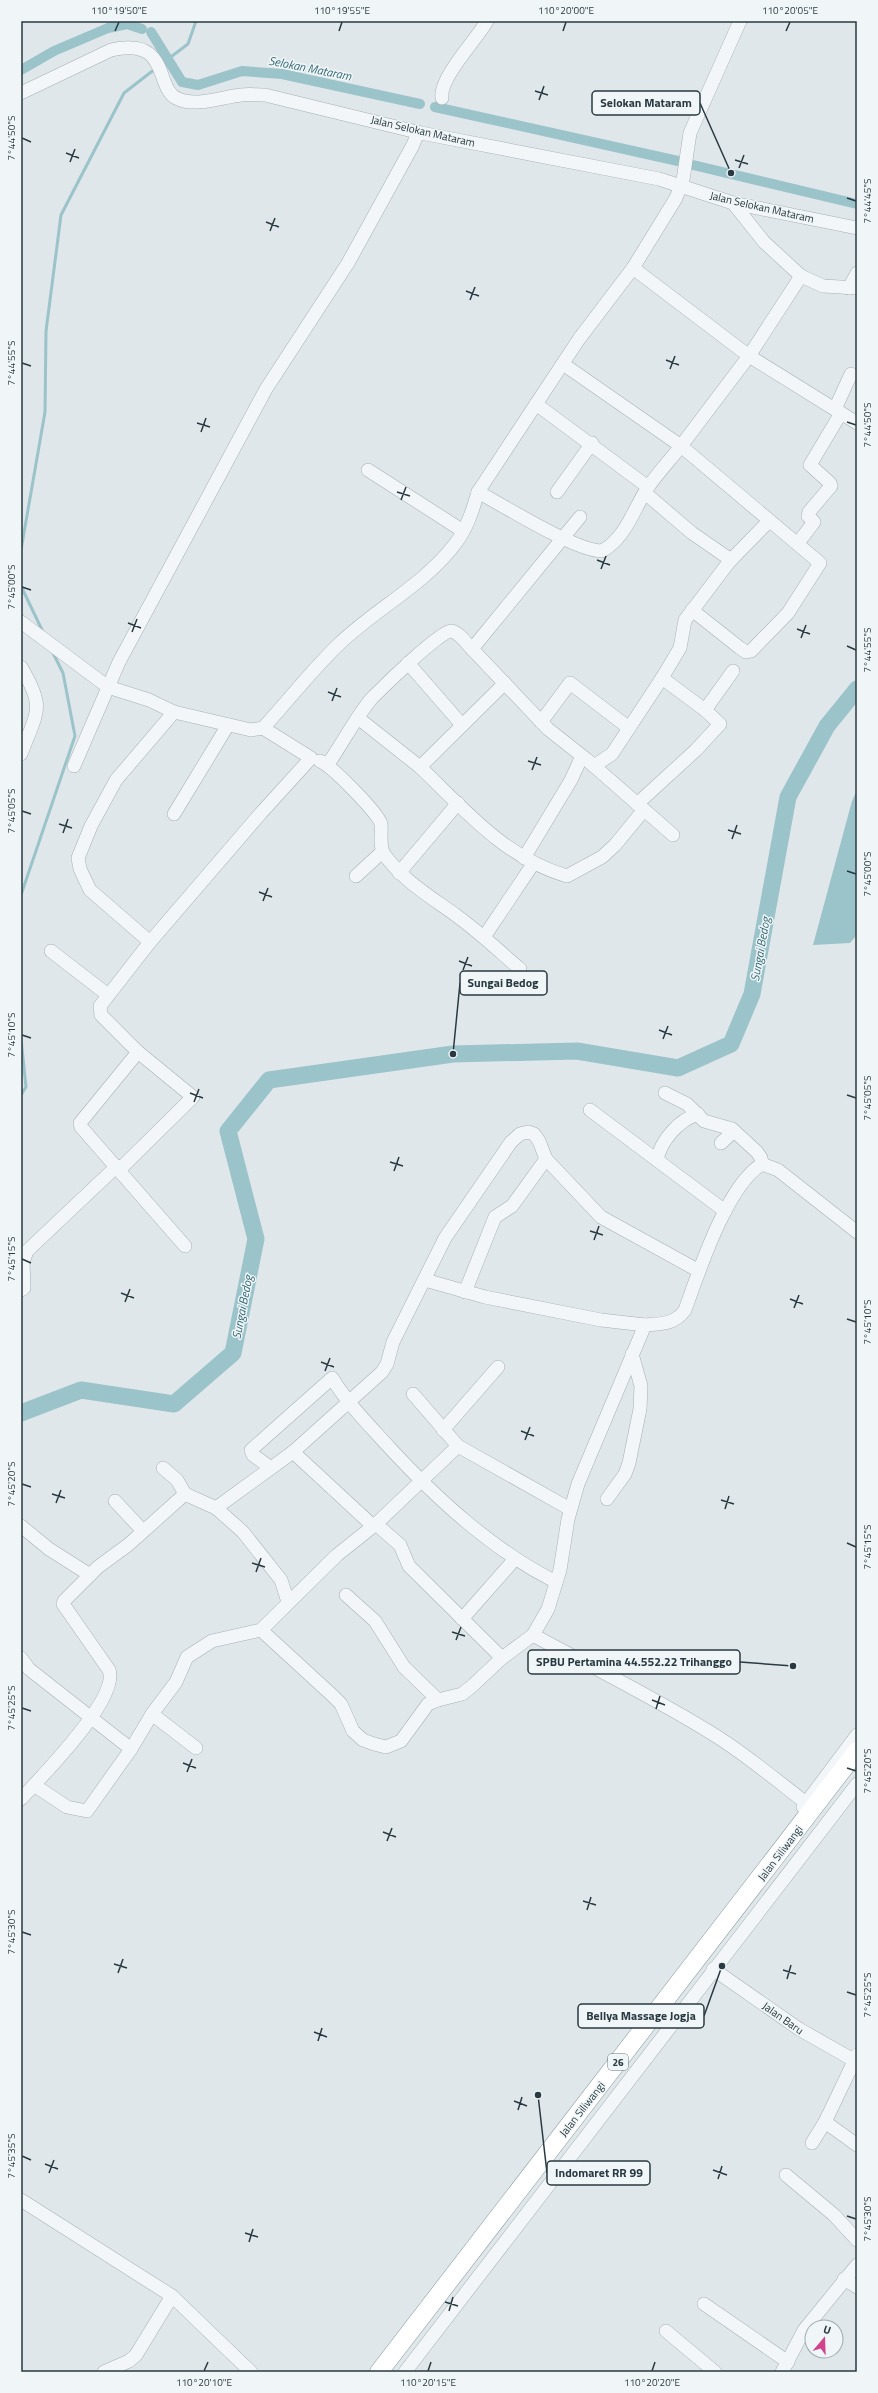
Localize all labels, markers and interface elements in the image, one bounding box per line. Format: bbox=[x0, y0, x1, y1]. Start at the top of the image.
text: 110°19'50"E bbox=[91, 3, 148, 18]
text: 110°19'55"E bbox=[314, 3, 371, 18]
text: 110°20'00"E bbox=[538, 3, 595, 18]
text: 110°20'05"E bbox=[762, 3, 819, 18]
water label: Selokan Mataram bbox=[267, 51, 354, 85]
callout: Selokan Mataram bbox=[592, 91, 700, 115]
text: Selokan Mataram bbox=[600, 93, 692, 112]
street label: Jalan Selokan Mataram bbox=[369, 111, 477, 151]
text: 7°44'50"S bbox=[4, 116, 19, 160]
text: 7°44'45"S bbox=[860, 179, 875, 223]
street label: Jalan Selokan Mataram bbox=[708, 187, 816, 227]
text: 7°44'55"S bbox=[4, 341, 19, 385]
text: 7°44'50"S bbox=[860, 403, 875, 447]
text: 7°45'00"S bbox=[4, 565, 19, 609]
text: 7°44'55"S bbox=[860, 628, 875, 672]
text: 7°45'05"S bbox=[4, 789, 19, 833]
text: 7°45'00"S bbox=[860, 852, 875, 896]
water label: Sungai Bedog bbox=[745, 914, 775, 983]
callout: Sungai Bedog bbox=[460, 971, 547, 995]
text: Sungai Bedog bbox=[468, 973, 539, 992]
text: 7°45'10"S bbox=[4, 1013, 19, 1057]
text: 7°45'05"S bbox=[860, 1076, 875, 1120]
text: 7°45'15"S bbox=[4, 1237, 19, 1281]
water label: Sungai Bedog bbox=[227, 1272, 258, 1341]
text: 7°45'10"S bbox=[860, 1300, 875, 1344]
text: 7°45'20"S bbox=[4, 1462, 19, 1506]
text: 7°45'15"S bbox=[860, 1525, 875, 1569]
callout: SPBU Pertamina 44.552.22 Trihanggo bbox=[528, 1650, 740, 1674]
text: SPBU Pertamina 44.552.22 Trihanggo bbox=[536, 1652, 732, 1671]
text: 7°45'25"S bbox=[4, 1686, 19, 1730]
text: 7°45'20"S bbox=[860, 1749, 875, 1793]
street label: Jalan Siliwangi bbox=[754, 1822, 806, 1884]
text: 7°45'30"S bbox=[4, 1910, 19, 1954]
text: 7°45'25"S bbox=[860, 1973, 875, 2017]
street label: Jalan Baru bbox=[759, 1998, 807, 2038]
callout: Bellya Massage Jogja bbox=[578, 2004, 704, 2028]
text: Bellya Massage Jogja bbox=[586, 2006, 696, 2025]
road number: 26 bbox=[608, 2054, 628, 2070]
street label: Jalan Siliwangi bbox=[555, 2078, 609, 2140]
text: 7°45'35"S bbox=[4, 2134, 19, 2178]
callout: Indomaret RR 99 bbox=[547, 2161, 650, 2185]
text: Indomaret RR 99 bbox=[555, 2163, 643, 2182]
text: 7°45'30"S bbox=[860, 2197, 875, 2241]
north arrow bbox=[804, 2319, 844, 2359]
text: U bbox=[821, 2321, 833, 2338]
text: 110°20'10"E bbox=[176, 2375, 233, 2390]
text: 110°20'15"E bbox=[400, 2375, 457, 2390]
text: 110°20'20"E bbox=[624, 2375, 681, 2390]

